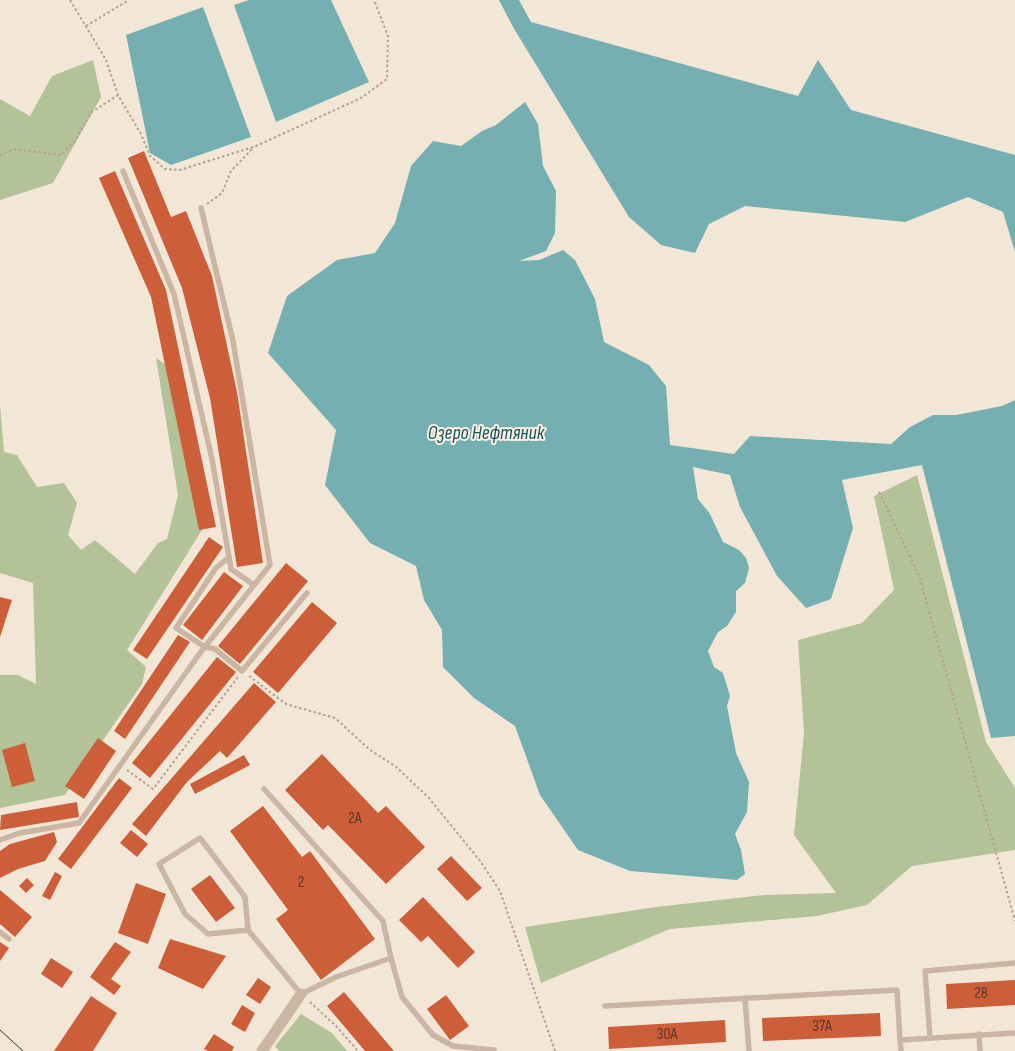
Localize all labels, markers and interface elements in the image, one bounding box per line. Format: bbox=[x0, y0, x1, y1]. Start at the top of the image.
water label: Озеро Нефтяник bbox=[428, 422, 544, 446]
house number: 2А bbox=[348, 809, 362, 829]
house number: 2 bbox=[298, 873, 304, 893]
house number: 28 bbox=[974, 984, 988, 1004]
house number: 37А bbox=[812, 1017, 832, 1037]
house number: 30А bbox=[657, 1025, 677, 1045]

